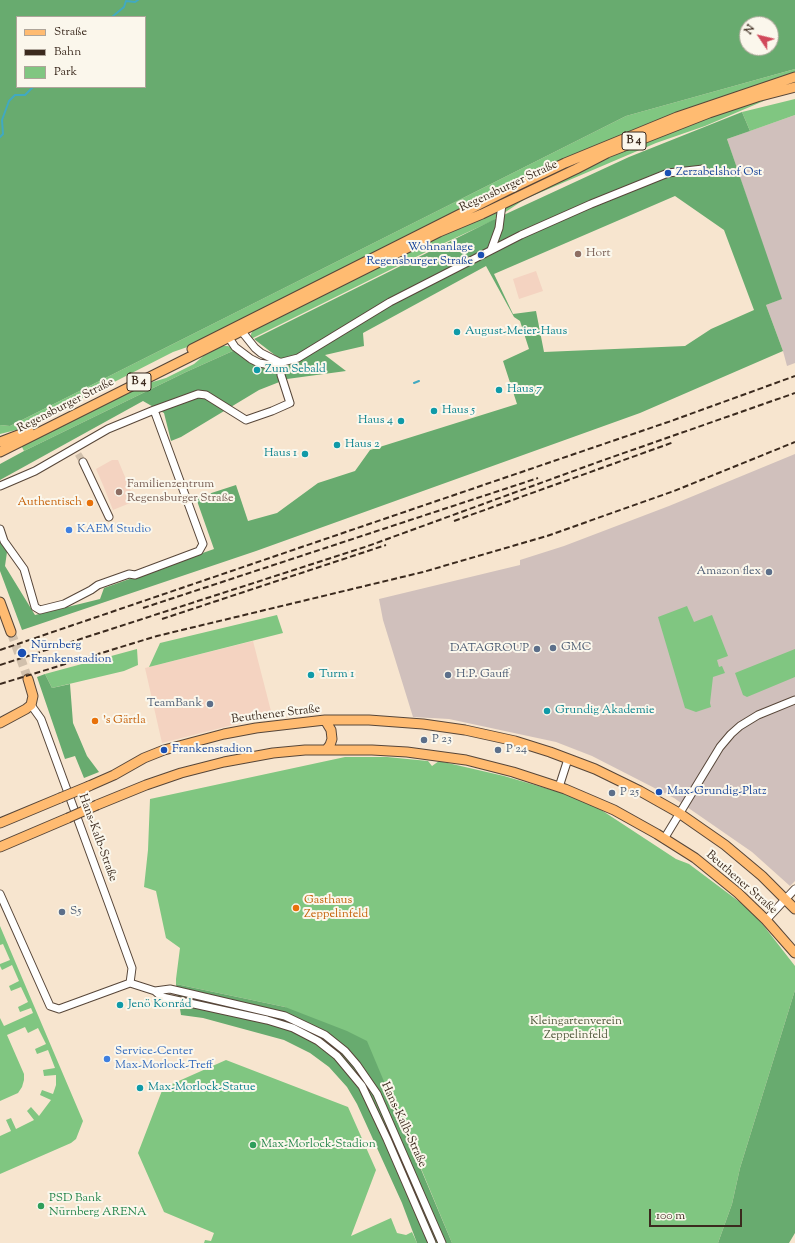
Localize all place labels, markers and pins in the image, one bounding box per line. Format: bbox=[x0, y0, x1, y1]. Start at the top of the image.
place label: Zerzabelshof Ost bbox=[676, 166, 762, 180]
marker: Zerzabelshof Ost bbox=[663, 168, 673, 178]
place label: Wohnanlage Regensburger Straße bbox=[366, 241, 473, 269]
place label: Hort bbox=[586, 247, 611, 261]
marker: Hort bbox=[573, 249, 583, 259]
marker: Wohnanlage Regensburger Straße bbox=[476, 250, 486, 260]
place label: August-Meier-Haus bbox=[465, 325, 567, 339]
marker: August-Meier-Haus bbox=[452, 327, 462, 337]
place label: Zum Sebald bbox=[265, 363, 326, 377]
marker: Zum Sebald bbox=[252, 365, 262, 375]
place label: Haus 7 bbox=[507, 383, 542, 397]
marker: Haus 7 bbox=[494, 385, 504, 395]
place label: Haus 5 bbox=[442, 404, 475, 418]
marker: Haus 5 bbox=[429, 406, 439, 416]
place label: Haus 4 bbox=[358, 414, 393, 428]
marker: Haus 4 bbox=[396, 416, 406, 426]
place label: Haus 2 bbox=[345, 438, 380, 452]
marker: Haus 2 bbox=[332, 440, 342, 450]
place label: Haus 1 bbox=[264, 447, 297, 461]
marker: Haus 1 bbox=[300, 449, 310, 459]
place label: Familienzentrum Regensburger Straße bbox=[127, 478, 234, 506]
marker: Familienzentrum Regensburger Straße bbox=[114, 487, 124, 497]
place label: Authentisch bbox=[18, 496, 82, 510]
marker: Authentisch bbox=[85, 498, 95, 508]
place label: KAEM Studio bbox=[77, 523, 151, 537]
marker: KAEM Studio bbox=[64, 525, 74, 535]
place label: Amazon flex bbox=[697, 565, 761, 579]
marker: Amazon flex bbox=[764, 567, 774, 577]
place label: Nürnberg Frankenstadion bbox=[31, 639, 112, 667]
place label: GMC bbox=[561, 641, 591, 655]
place label: DATAGROUP bbox=[450, 642, 529, 656]
marker: GMC bbox=[548, 643, 558, 653]
marker: DATAGROUP bbox=[532, 644, 542, 654]
marker: Nürnberg Frankenstadion bbox=[16, 647, 28, 659]
place label: Turm 1 bbox=[319, 668, 354, 682]
place label: H.P. Gauff bbox=[456, 668, 509, 682]
marker: Turm 1 bbox=[306, 670, 316, 680]
marker: H.P. Gauff bbox=[443, 670, 453, 680]
place label: TeamBank bbox=[147, 697, 202, 711]
marker: TeamBank bbox=[205, 699, 215, 709]
place label: Grundig Akademie bbox=[555, 704, 655, 718]
marker: Grundig Akademie bbox=[542, 706, 552, 716]
place label: 's Gärtla bbox=[103, 714, 146, 728]
marker: 's Gärtla bbox=[90, 716, 100, 726]
place label: P 23 bbox=[432, 733, 452, 747]
marker: P 23 bbox=[419, 735, 429, 745]
place label: Frankenstadion bbox=[172, 743, 253, 757]
place label: P 24 bbox=[506, 743, 527, 757]
marker: Frankenstadion bbox=[159, 745, 169, 755]
marker: P 24 bbox=[493, 745, 503, 755]
place label: Max-Grundig-Platz bbox=[667, 785, 766, 799]
place label: P 25 bbox=[620, 786, 639, 800]
marker: Max-Grundig-Platz bbox=[654, 787, 664, 797]
marker: P 25 bbox=[607, 788, 617, 798]
place label: Gasthaus Zeppelinfeld bbox=[304, 894, 368, 922]
marker: Gasthaus Zeppelinfeld bbox=[291, 903, 301, 913]
place label: S5 bbox=[70, 905, 81, 919]
marker: S5 bbox=[57, 907, 67, 917]
place label: Jenö Konrád bbox=[128, 998, 192, 1012]
marker: Jenö Konrád bbox=[115, 1000, 125, 1010]
place label: Service-Center Max-Morlock-Treff bbox=[115, 1045, 213, 1073]
marker: Service-Center Max-Morlock-Treff bbox=[102, 1054, 112, 1064]
place label: Max-Morlock-Statue bbox=[148, 1081, 256, 1095]
marker: Max-Morlock-Statue bbox=[135, 1083, 145, 1093]
place label: Max-Morlock-Stadion bbox=[261, 1138, 376, 1152]
marker: Max-Morlock-Stadion bbox=[248, 1140, 258, 1150]
place label: PSD Bank Nürnberg ARENA bbox=[49, 1192, 147, 1220]
marker: PSD Bank Nürnberg ARENA bbox=[36, 1201, 46, 1211]

